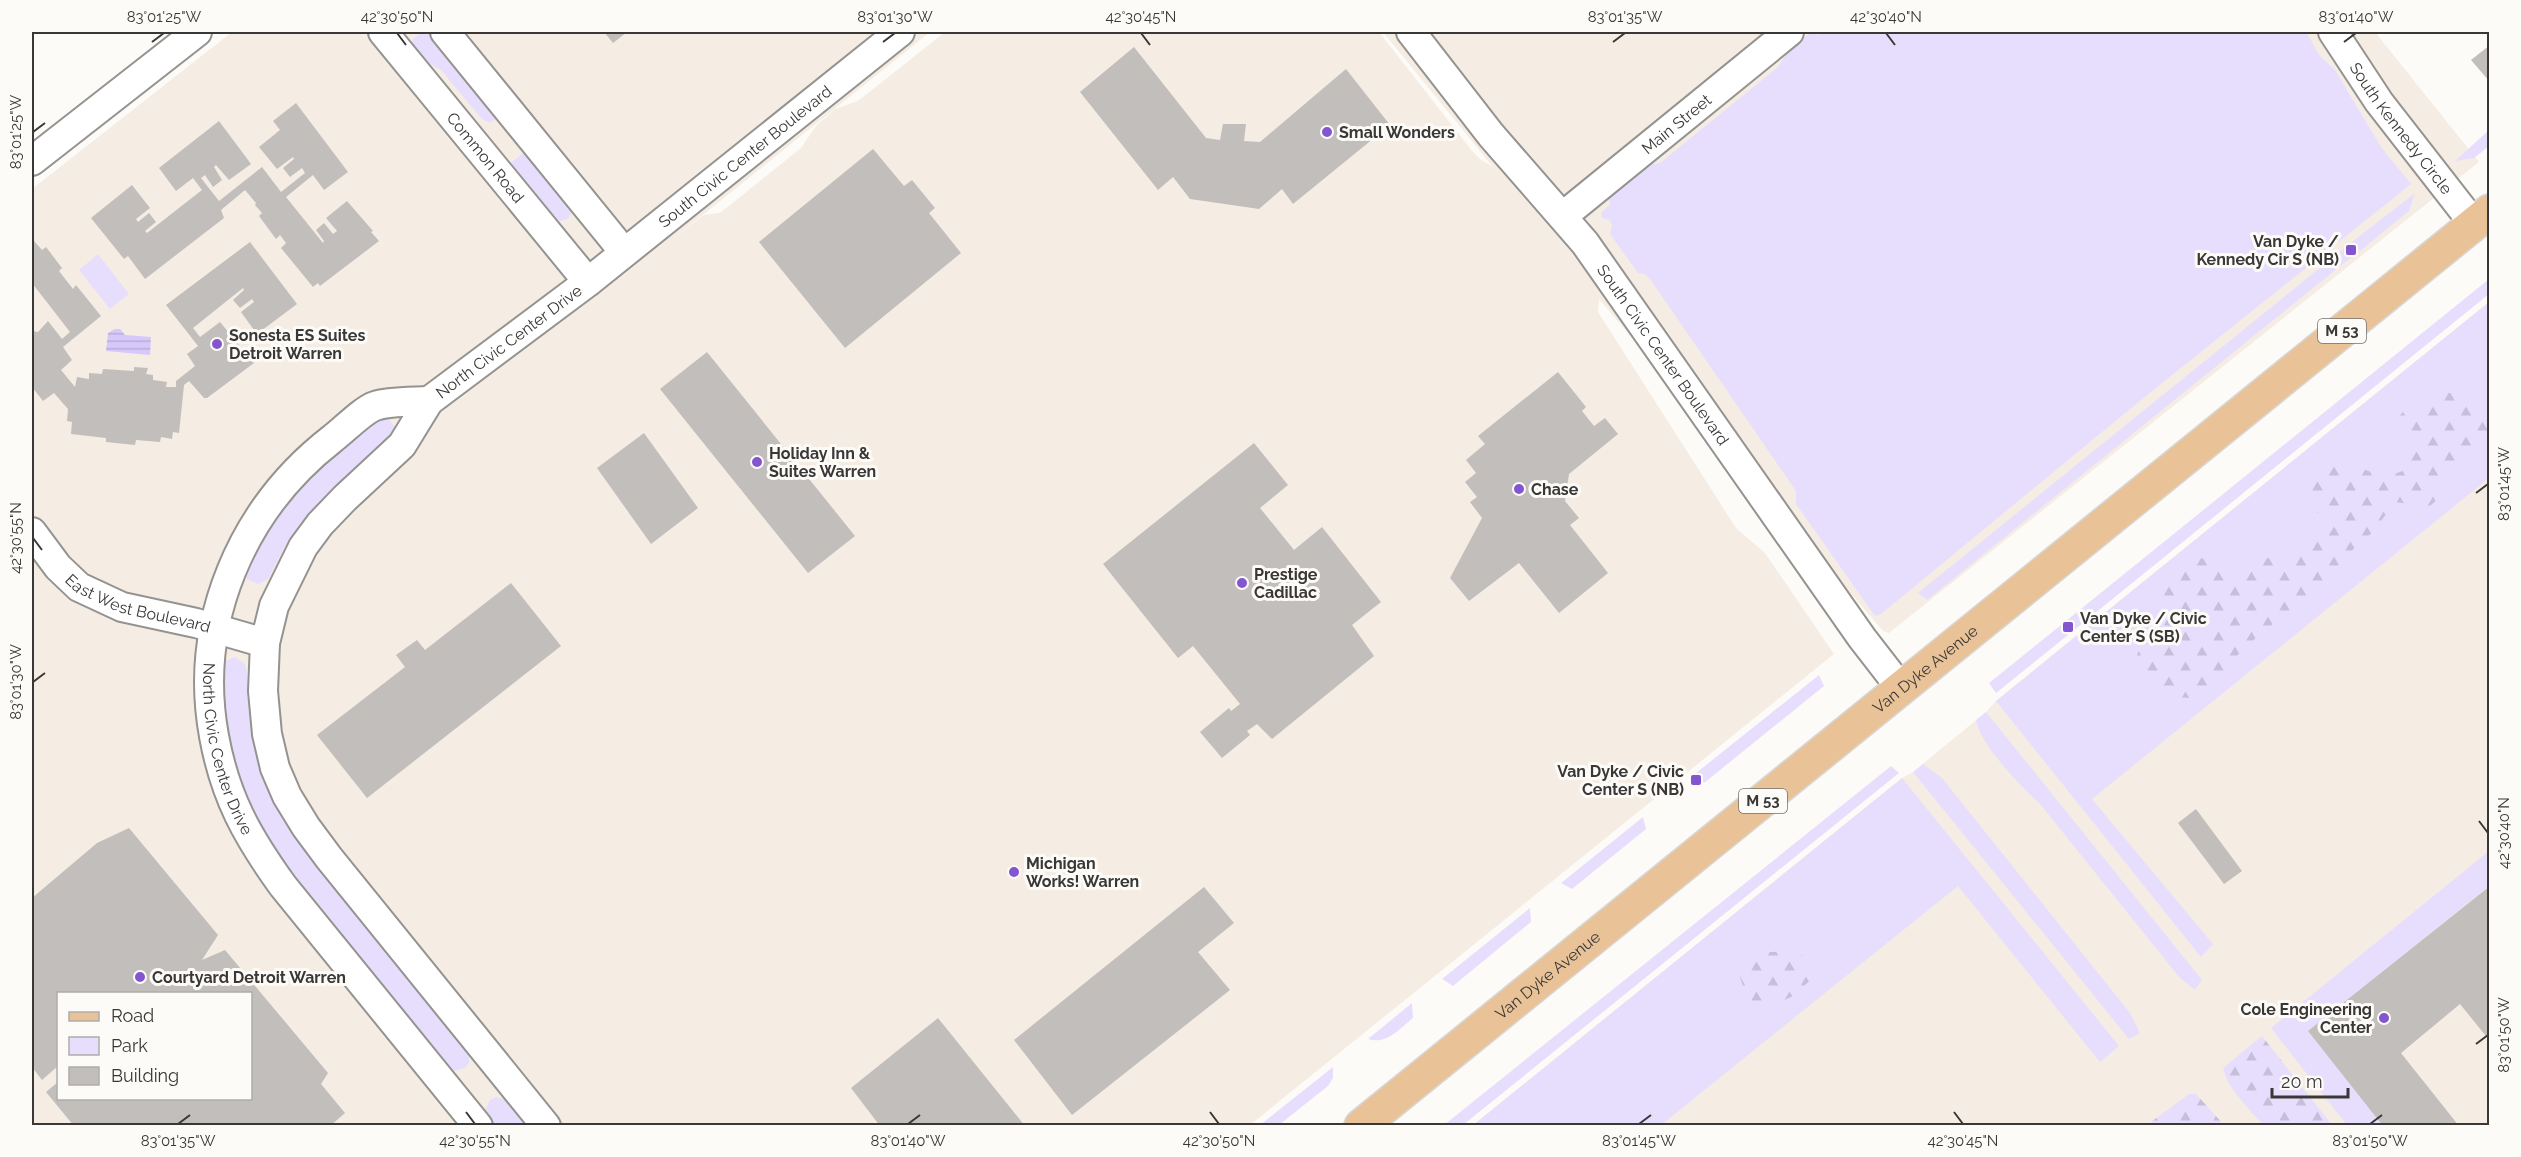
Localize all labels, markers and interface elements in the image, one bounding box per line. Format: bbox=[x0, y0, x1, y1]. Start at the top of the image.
text: 83°01'25"W bbox=[127, 8, 202, 26]
text: 42°30'50"N bbox=[361, 8, 433, 26]
text: 83°01'30"W bbox=[857, 8, 933, 26]
text: 42°30'45"N bbox=[1106, 8, 1176, 26]
text: 83°01'35"W bbox=[1588, 8, 1663, 26]
text: 42°30'40"N bbox=[1850, 8, 1922, 26]
text: 83°01'40"W bbox=[2319, 8, 2394, 26]
street label: South Kennedy Circle bbox=[2346, 59, 2456, 198]
street label: South Civic Center Boulevard bbox=[655, 82, 836, 232]
street label: Main Street bbox=[1638, 90, 1716, 158]
text: 83°01'25"W bbox=[7, 94, 25, 169]
street label: Common Road bbox=[443, 109, 528, 207]
place label: Small Wonders bbox=[1339, 123, 1455, 142]
marker: Small Wonders bbox=[1320, 125, 1334, 139]
place label: Van Dyke / Kennedy Cir S (NB) bbox=[2196, 232, 2339, 269]
marker: Van Dyke / Kennedy Cir S (NB) bbox=[2344, 243, 2358, 257]
street label: South Civic Center Boulevard bbox=[1593, 261, 1733, 449]
street label: North Civic Center Drive bbox=[432, 281, 586, 402]
road number: M 53 bbox=[2318, 319, 2366, 343]
place label: Sonesta ES Suites Detroit Warren bbox=[229, 326, 365, 363]
marker: Sonesta ES Suites Detroit Warren bbox=[210, 337, 224, 351]
place label: Holiday Inn & Suites Warren bbox=[769, 444, 876, 481]
text: 83°01'45"W bbox=[2495, 447, 2513, 521]
marker: Holiday Inn & Suites Warren bbox=[750, 455, 764, 469]
place label: Chase bbox=[1531, 480, 1579, 499]
marker: Chase bbox=[1512, 482, 1526, 496]
text: 42°30'55"N bbox=[7, 502, 25, 574]
place label: Prestige Cadillac bbox=[1254, 565, 1318, 602]
street label: East West Boulevard bbox=[61, 570, 213, 637]
marker: Prestige Cadillac bbox=[1235, 576, 1249, 590]
place label: Van Dyke / Civic Center S (SB) bbox=[2080, 609, 2207, 646]
marker: Van Dyke / Civic Center S (SB) bbox=[2061, 620, 2075, 634]
street label: Van Dyke Avenue bbox=[1869, 621, 1982, 717]
text: 83°01'30"W bbox=[7, 644, 25, 720]
street label: North Civic Center Drive bbox=[199, 662, 257, 838]
place label: Van Dyke / Civic Center S (NB) bbox=[1557, 762, 1684, 799]
marker: Van Dyke / Civic Center S (NB) bbox=[1689, 773, 1703, 787]
road number: M 53 bbox=[1739, 789, 1787, 813]
text: 42°30'40"N bbox=[2495, 797, 2513, 869]
place label: Michigan Works! Warren bbox=[1026, 854, 1139, 891]
marker: Michigan Works! Warren bbox=[1007, 865, 1021, 879]
street label: Van Dyke Avenue bbox=[1491, 927, 1604, 1023]
place label: Courtyard Detroit Warren bbox=[152, 968, 346, 987]
marker: Courtyard Detroit Warren bbox=[133, 970, 147, 984]
legend bbox=[57, 992, 252, 1100]
text: 83°01'50"W bbox=[2495, 997, 2513, 1073]
place label: Cole Engineering Center bbox=[2240, 1000, 2372, 1037]
text: Road bbox=[111, 1005, 154, 1026]
marker: Cole Engineering Center bbox=[2377, 1011, 2391, 1025]
text: Park bbox=[111, 1035, 148, 1056]
scale bar bbox=[2272, 1061, 2348, 1099]
text: Building bbox=[111, 1065, 179, 1086]
text: 20 m bbox=[2281, 1071, 2323, 1092]
text: 83°01'35"W bbox=[141, 1132, 216, 1150]
text: 42°30'55"N bbox=[439, 1132, 511, 1150]
text: 83°01'40"W bbox=[871, 1132, 946, 1150]
text: 42°30'50"N bbox=[1183, 1132, 1255, 1150]
text: 83°01'45"W bbox=[1602, 1132, 1676, 1150]
text: 42°30'45"N bbox=[1928, 1132, 1998, 1150]
text: 83°01'50"W bbox=[2332, 1132, 2408, 1150]

